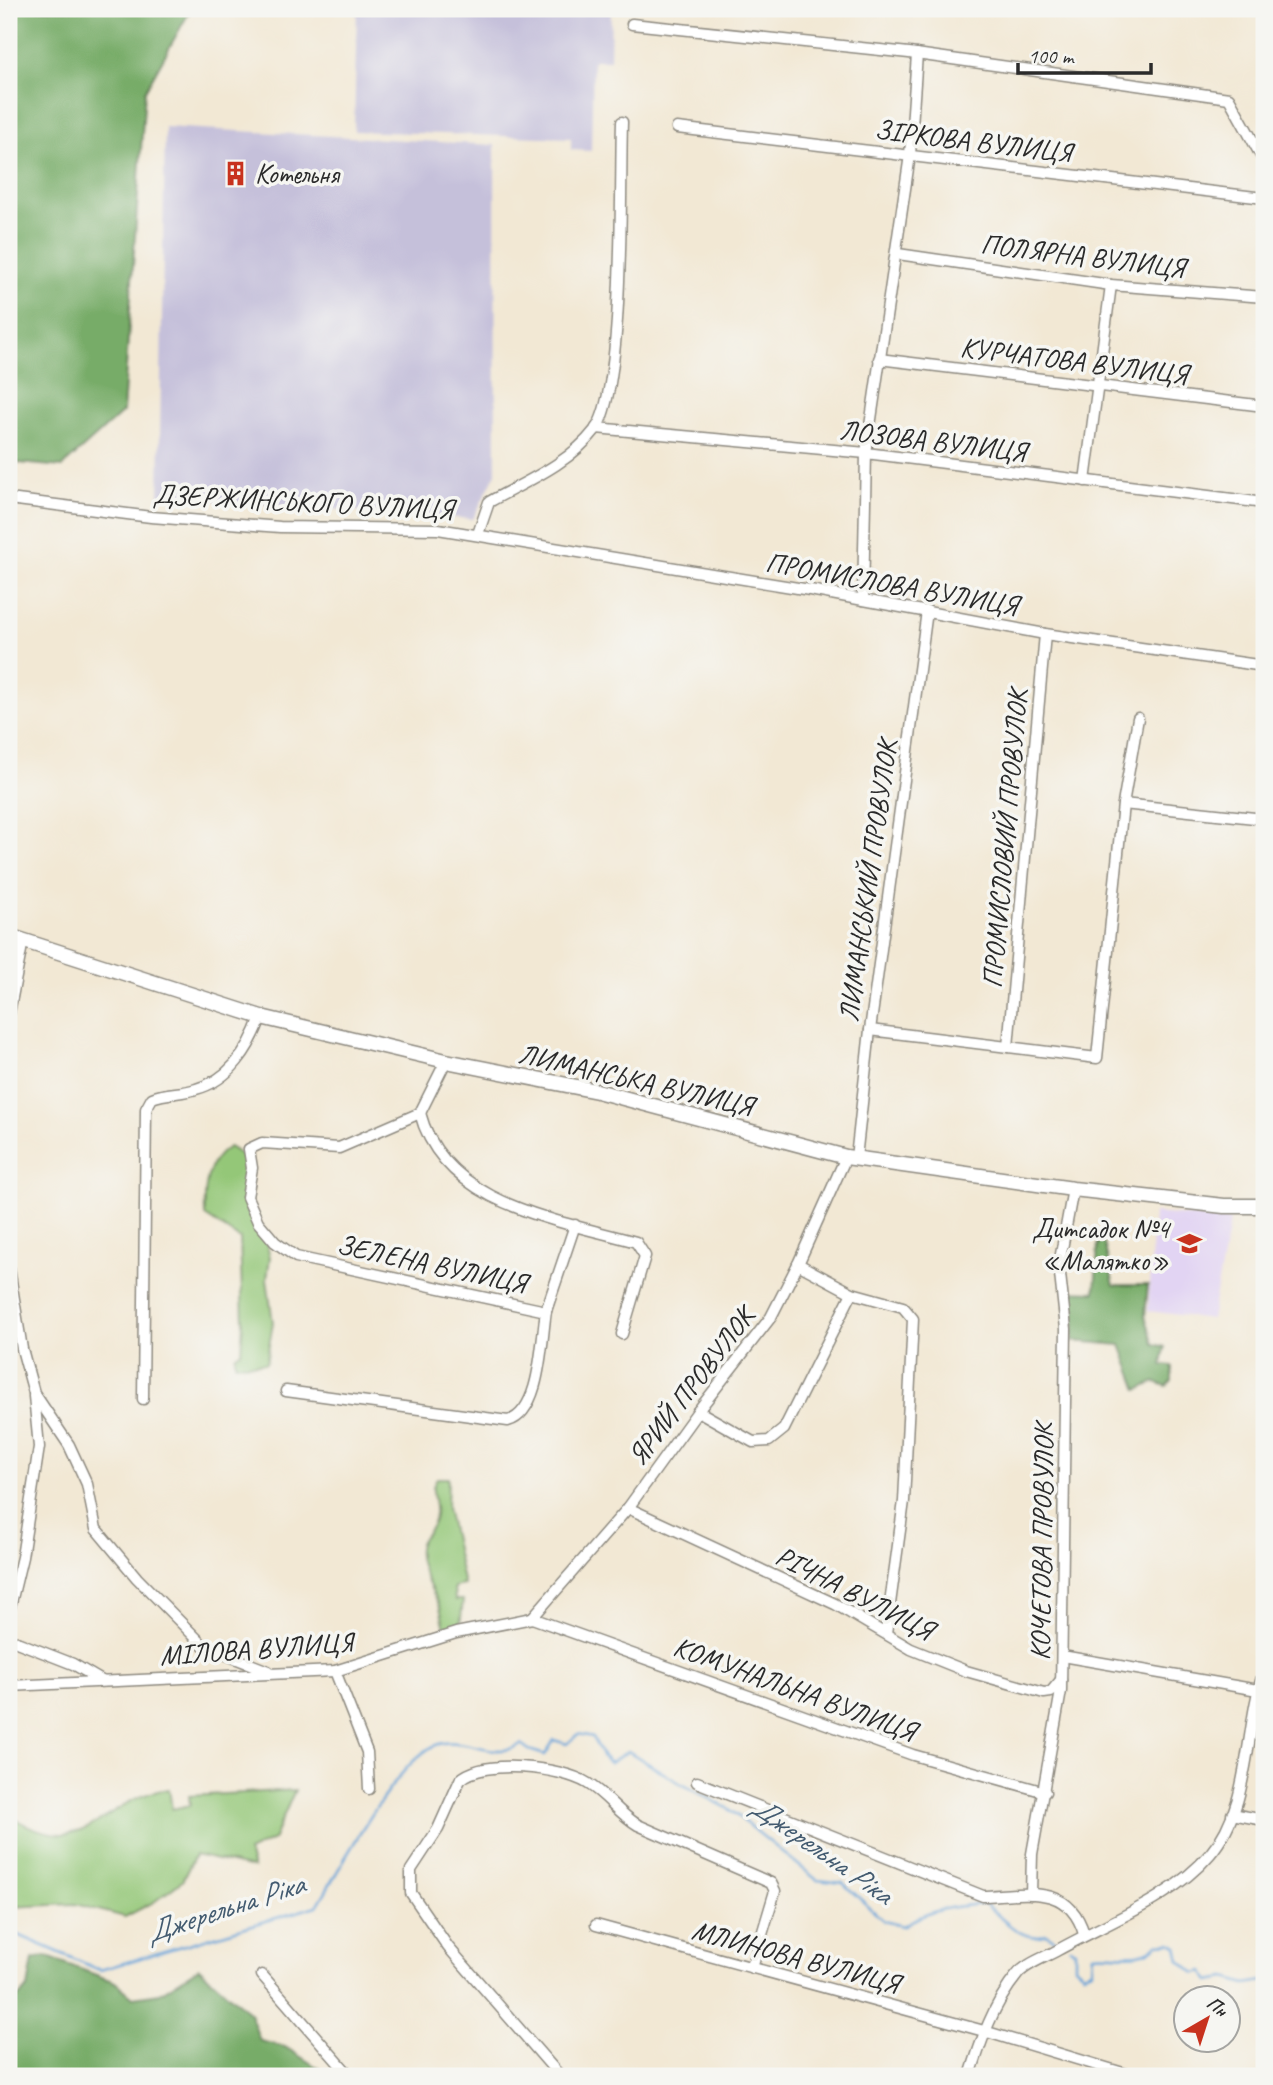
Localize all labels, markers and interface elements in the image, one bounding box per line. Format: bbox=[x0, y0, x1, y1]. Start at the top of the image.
scale bar bbox=[1018, 32, 1150, 76]
text: 100 m bbox=[1028, 43, 1075, 69]
street label: ЗІРКОВА ВУЛИЦЯ bbox=[873, 111, 1077, 170]
place label: Котельня bbox=[255, 156, 341, 191]
building icon: Котельня bbox=[221, 159, 249, 187]
street label: ПОЛЯРНА ВУЛИЦЯ bbox=[979, 226, 1191, 286]
street label: КУРЧАТОВА ВУЛИЦЯ bbox=[958, 329, 1194, 392]
street label: ЛОЗОВА ВУЛИЦЯ bbox=[838, 412, 1032, 470]
street label: ДЗЕРЖИНСЬКОГО ВУЛИЦЯ bbox=[152, 476, 459, 527]
street label: ПРОМИСЛОВА ВУЛИЦЯ bbox=[763, 544, 1025, 624]
street label: ПРОМИСЛОВИЙ ПРОВУЛОК bbox=[974, 683, 1035, 989]
street label: ЛИМАНСЬКИЙ ПРОВУЛОК bbox=[830, 733, 905, 1024]
street label: ЛИМАНСЬКА ВУЛИЦЯ bbox=[515, 1035, 761, 1124]
place label: Дитсадок №4 «Малятко» bbox=[1032, 1211, 1171, 1278]
street label: ЗЕЛЕНА ВУЛИЦЯ bbox=[334, 1226, 534, 1302]
school or university icon: Дитсадок №4 «Малятко» bbox=[1175, 1230, 1203, 1258]
street label: ЯРИЙ ПРОВУЛОК bbox=[620, 1296, 764, 1472]
street label: КОЧЕТОВА ПРОВУЛОК bbox=[1022, 1419, 1061, 1661]
street label: РІЧНА ВУЛИЦЯ bbox=[770, 1538, 944, 1649]
street label: МІЛОВА ВУЛИЦЯ bbox=[159, 1624, 357, 1673]
street label: КОМУНАЛЬНА ВУЛИЦЯ bbox=[669, 1628, 925, 1750]
water label: Джерельна Ріка bbox=[743, 1787, 902, 1914]
water label: Джерельна Ріка bbox=[140, 1864, 312, 1952]
street label: МЛИНОВА ВУЛИЦЯ bbox=[688, 1912, 907, 2002]
north arrow bbox=[1172, 1983, 1242, 2054]
text: Пн bbox=[1202, 1991, 1234, 2023]

